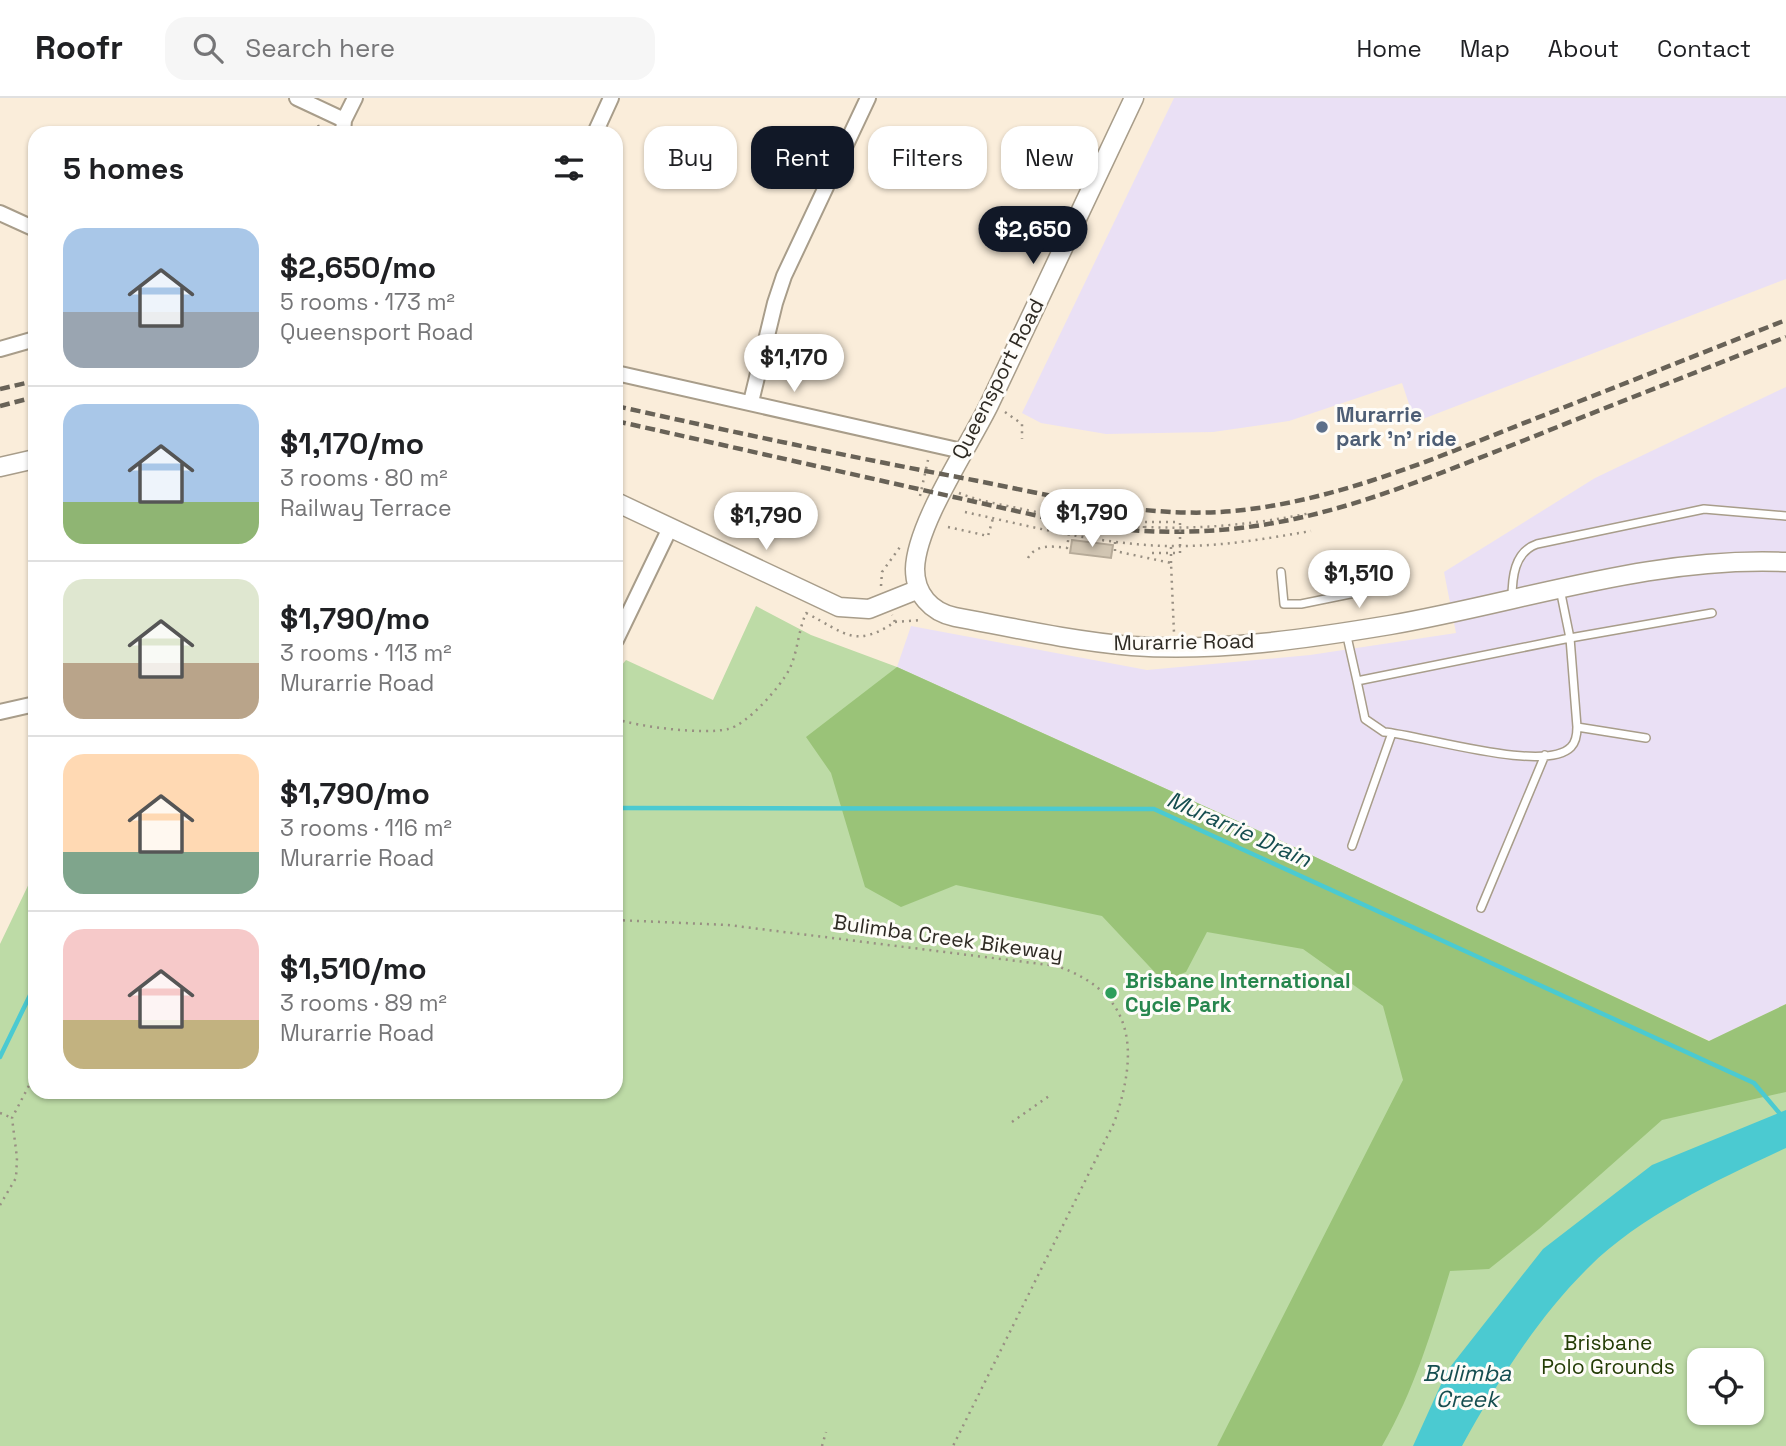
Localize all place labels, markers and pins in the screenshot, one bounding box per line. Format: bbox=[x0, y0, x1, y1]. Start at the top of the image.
pin: $2,650 bbox=[976, 206, 1090, 266]
pin: $1,170 bbox=[737, 334, 851, 394]
place label: Murarrie park 'n' ride bbox=[1336, 401, 1457, 452]
marker: Murarrie park 'n' ride bbox=[1314, 419, 1330, 435]
pin: $1,790 bbox=[1035, 490, 1149, 549]
pin: $1,790 bbox=[709, 492, 823, 552]
pin: $1,510 bbox=[1302, 550, 1416, 610]
place label: Brisbane International Cycle Park bbox=[1125, 967, 1351, 1018]
marker: Brisbane International Cycle Park bbox=[1103, 985, 1119, 1001]

